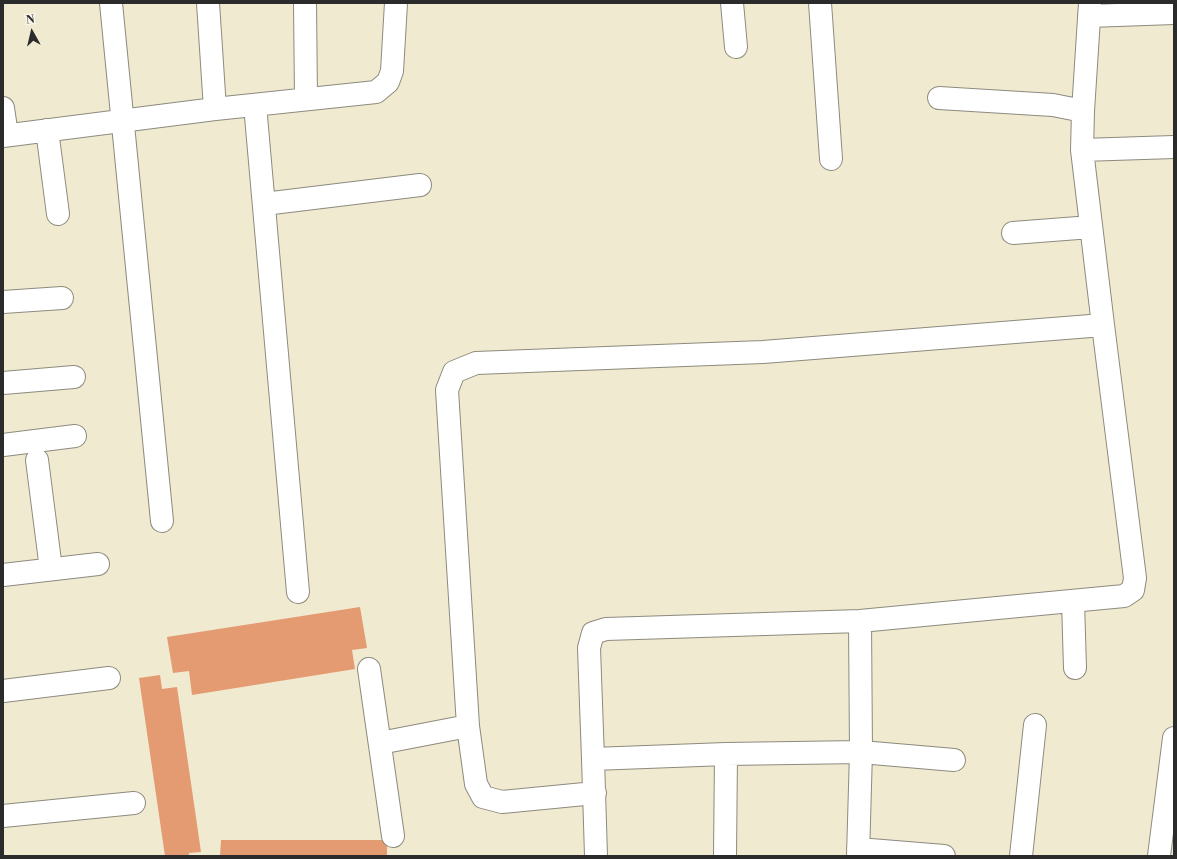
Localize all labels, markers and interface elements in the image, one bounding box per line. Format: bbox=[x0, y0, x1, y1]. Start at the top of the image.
north arrow bbox=[12, 12, 52, 52]
text: N bbox=[25, 13, 36, 28]

